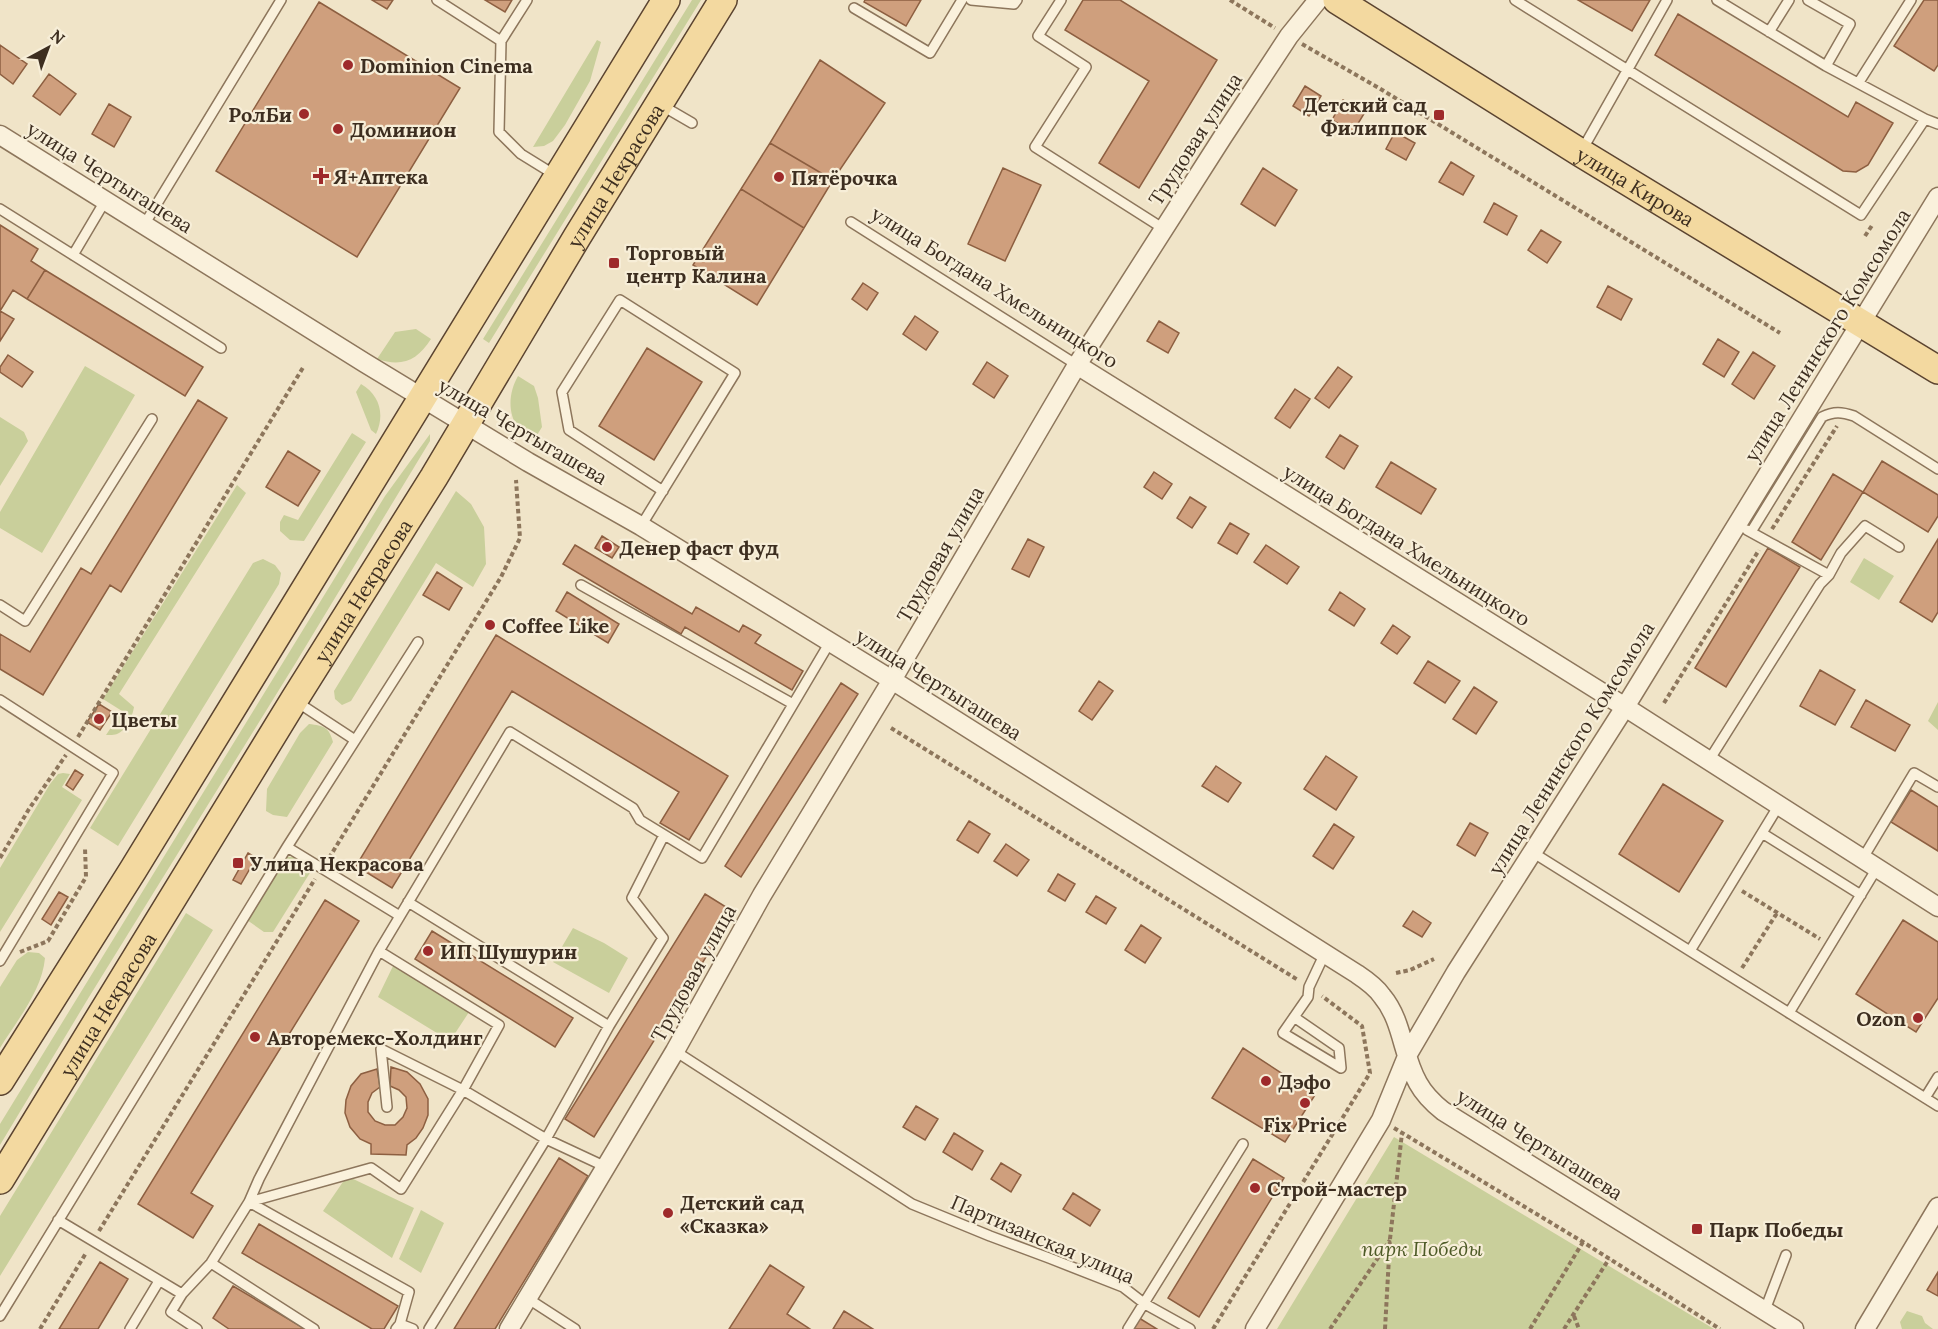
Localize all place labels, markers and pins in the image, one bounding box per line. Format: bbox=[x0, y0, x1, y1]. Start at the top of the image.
place label: Dominion Cinema bbox=[360, 53, 533, 78]
marker: Dominion Cinema bbox=[341, 58, 355, 72]
place label: Детский сад Филиппок bbox=[1303, 92, 1427, 140]
place label: РолБи bbox=[228, 102, 292, 127]
marker: РолБи bbox=[297, 107, 311, 121]
marker: Детский сад Филиппок bbox=[1432, 108, 1446, 122]
place label: Доминион bbox=[350, 117, 457, 142]
marker: Доминион bbox=[331, 122, 345, 136]
place label: Я+Аптека bbox=[333, 164, 429, 189]
place label: Пятёрочка bbox=[791, 165, 898, 190]
marker: Я+Аптека bbox=[314, 169, 328, 183]
marker: Пятёрочка bbox=[772, 170, 786, 184]
place label: Торговый центр Калина bbox=[626, 240, 767, 288]
marker: Торговый центр Калина bbox=[607, 256, 621, 270]
place label: Денер фаст фуд bbox=[619, 535, 779, 560]
marker: Денер фаст фуд bbox=[600, 540, 614, 554]
place label: Coffee Like bbox=[502, 613, 609, 638]
marker: Coffee Like bbox=[483, 618, 497, 632]
place label: Цветы bbox=[111, 707, 177, 732]
marker: Цветы bbox=[92, 712, 106, 726]
place label: Улица Некрасова bbox=[250, 851, 424, 876]
marker: Улица Некрасова bbox=[231, 856, 245, 870]
place label: ИП Шушурин bbox=[440, 939, 577, 964]
marker: ИП Шушурин bbox=[421, 944, 435, 958]
place label: Ozon bbox=[1856, 1006, 1906, 1031]
marker: Ozon bbox=[1911, 1011, 1925, 1025]
place label: Авторемекс-Холдинг bbox=[267, 1025, 483, 1050]
marker: Авторемекс-Холдинг bbox=[248, 1030, 262, 1044]
place label: Дэфо bbox=[1278, 1069, 1331, 1094]
marker: Дэфо bbox=[1259, 1074, 1273, 1088]
marker: Fix Price bbox=[1298, 1096, 1312, 1110]
place label: Fix Price bbox=[1263, 1112, 1347, 1137]
place label: Строй-мастер bbox=[1267, 1176, 1407, 1201]
marker: Строй-мастер bbox=[1248, 1181, 1262, 1195]
place label: Детский сад «Сказка» bbox=[680, 1190, 804, 1238]
marker: Детский сад «Сказка» bbox=[661, 1206, 675, 1220]
place label: Парк Победы bbox=[1709, 1217, 1843, 1242]
marker: Парк Победы bbox=[1690, 1222, 1704, 1236]

